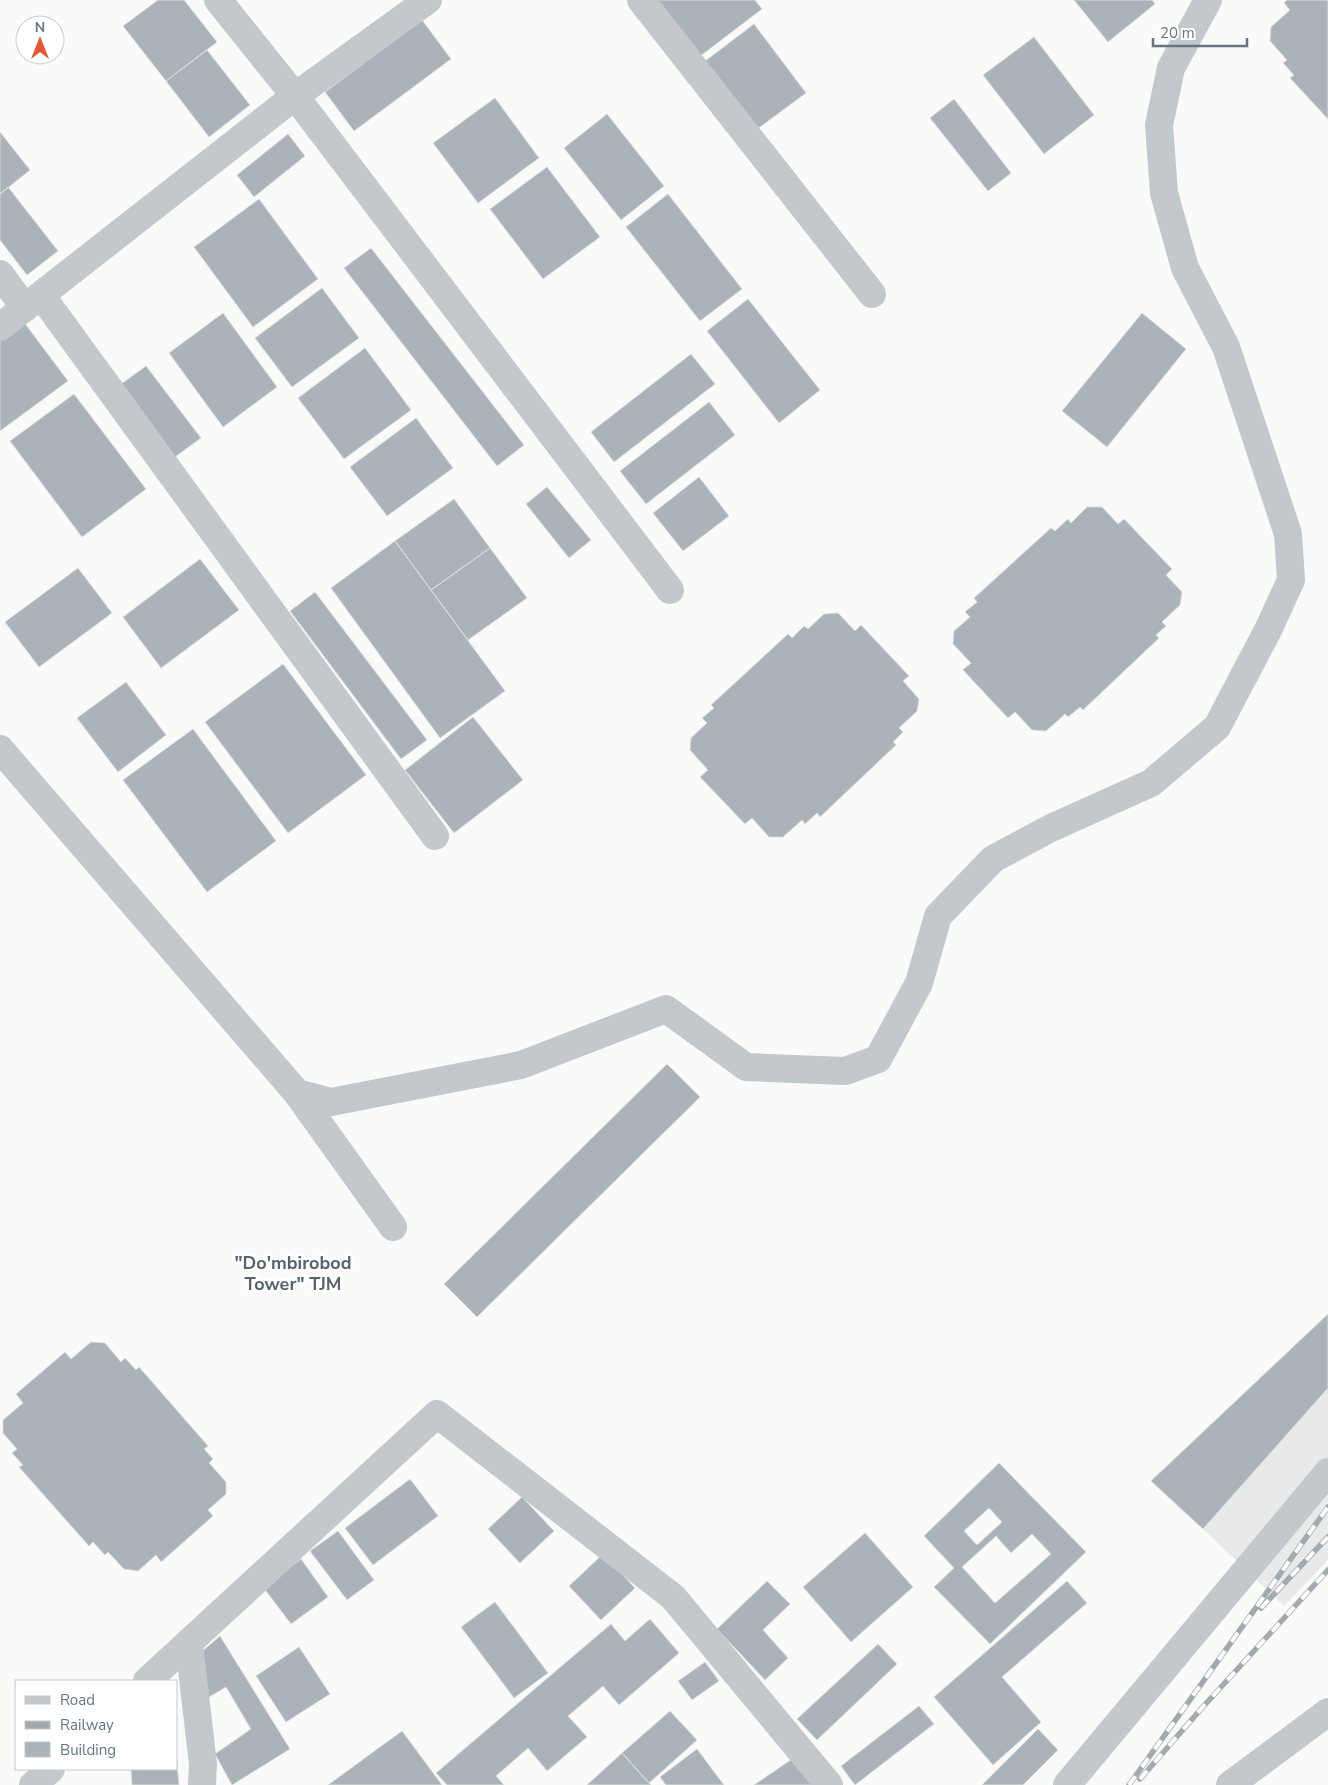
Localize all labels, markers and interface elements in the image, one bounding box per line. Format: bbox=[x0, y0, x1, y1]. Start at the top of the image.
north arrow bbox=[15, 15, 65, 65]
scale bar bbox=[1153, 15, 1247, 47]
text: N bbox=[35, 18, 45, 37]
text: 20 m bbox=[1160, 23, 1195, 43]
district label: "Do'mbirobod Tower" TJM bbox=[235, 1251, 351, 1296]
legend bbox=[15, 1680, 178, 1770]
text: Road bbox=[60, 1690, 95, 1710]
text: Railway bbox=[60, 1715, 114, 1735]
text: Building bbox=[60, 1740, 116, 1760]

